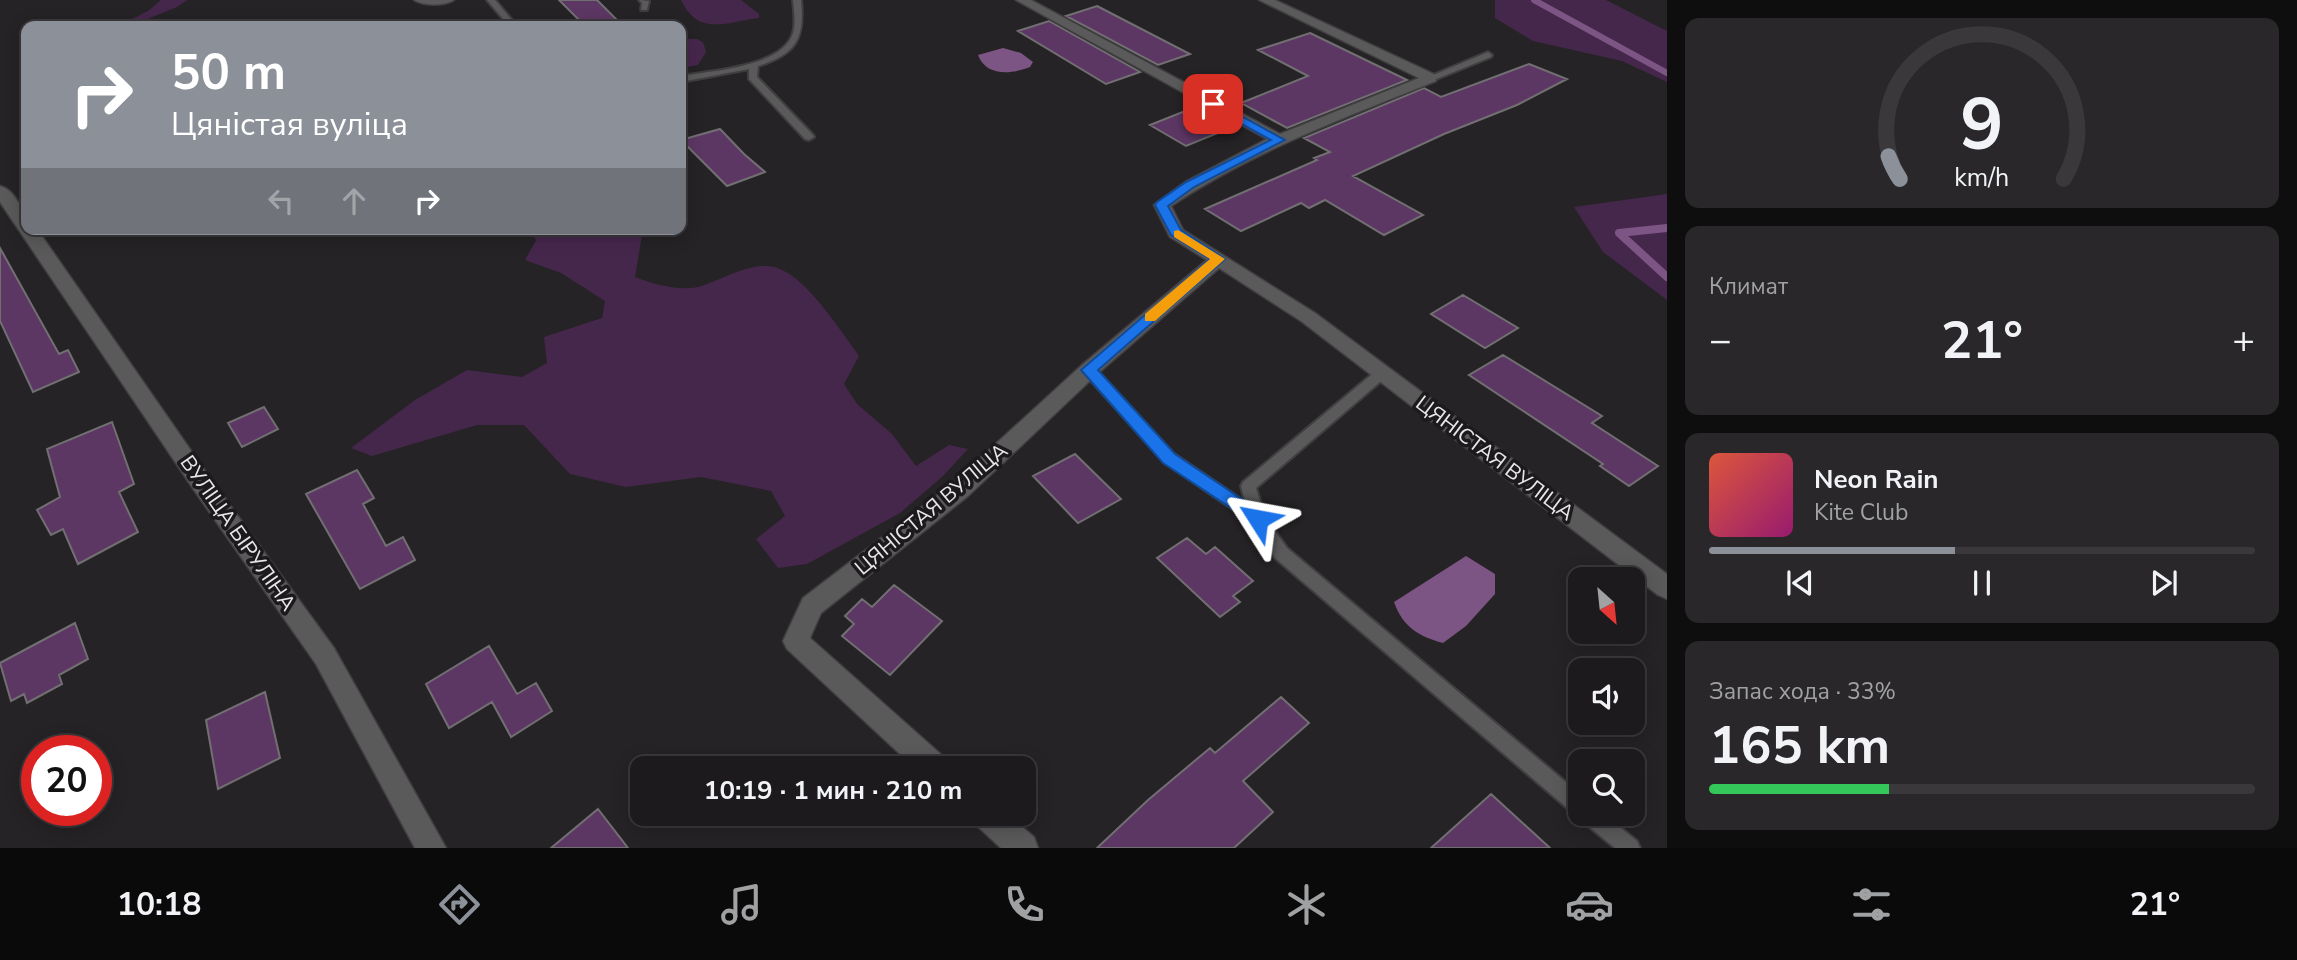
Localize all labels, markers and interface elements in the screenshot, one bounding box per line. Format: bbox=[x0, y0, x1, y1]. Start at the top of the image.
text: 50 m bbox=[171, 39, 286, 106]
icon: right bbox=[56, 49, 147, 140]
pin bbox=[1183, 74, 1243, 134]
text: 9 bbox=[1960, 75, 2004, 175]
icon: arrive bbox=[1194, 85, 1232, 123]
text: Цяністая вуліца bbox=[171, 103, 408, 146]
text: km/h bbox=[1954, 161, 2010, 195]
icon: left bbox=[262, 182, 300, 220]
icon: ahead bbox=[335, 182, 373, 220]
icon: right bbox=[408, 182, 446, 220]
text: Климат bbox=[1709, 271, 1788, 302]
text: 21° bbox=[1941, 305, 2023, 376]
text: − bbox=[1709, 315, 1732, 366]
text: + bbox=[2232, 315, 2255, 366]
street label: ЦЯНІСТАЯ ВУЛІЦА bbox=[1410, 389, 1580, 527]
street label: ЦЯНІСТАЯ ВУЛІЦА bbox=[849, 437, 1013, 581]
street label: ВУЛІЦА БІРУЛІНА bbox=[174, 450, 302, 616]
text: Neon Rain bbox=[1814, 462, 1939, 497]
position arrow bbox=[1221, 482, 1295, 556]
text: Kite Club bbox=[1814, 497, 1908, 528]
icon: previous bbox=[1781, 564, 1819, 602]
icon: pause bbox=[1963, 564, 2001, 602]
icon: next bbox=[2145, 564, 2183, 602]
north arrow bbox=[1568, 567, 1645, 644]
map controls bbox=[1568, 567, 1645, 826]
button: sound bbox=[1568, 658, 1645, 735]
text: Запас хода · 33% bbox=[1709, 676, 1896, 707]
text: 165 km bbox=[1709, 710, 1890, 781]
speed limit sign: 20 bbox=[21, 735, 112, 826]
button: search bbox=[1568, 749, 1645, 826]
text: 10:19 · 1 мин · 210 m bbox=[704, 773, 962, 808]
icon: directions bbox=[435, 880, 484, 929]
icon: music bbox=[717, 880, 766, 929]
icon: phone bbox=[1000, 880, 1049, 929]
icon: climate bbox=[1282, 880, 1331, 929]
icon: car bbox=[1565, 880, 1614, 929]
icon: filters bbox=[1847, 880, 1896, 929]
text: 10:18 bbox=[117, 883, 201, 926]
text: 21° bbox=[2130, 883, 2180, 926]

